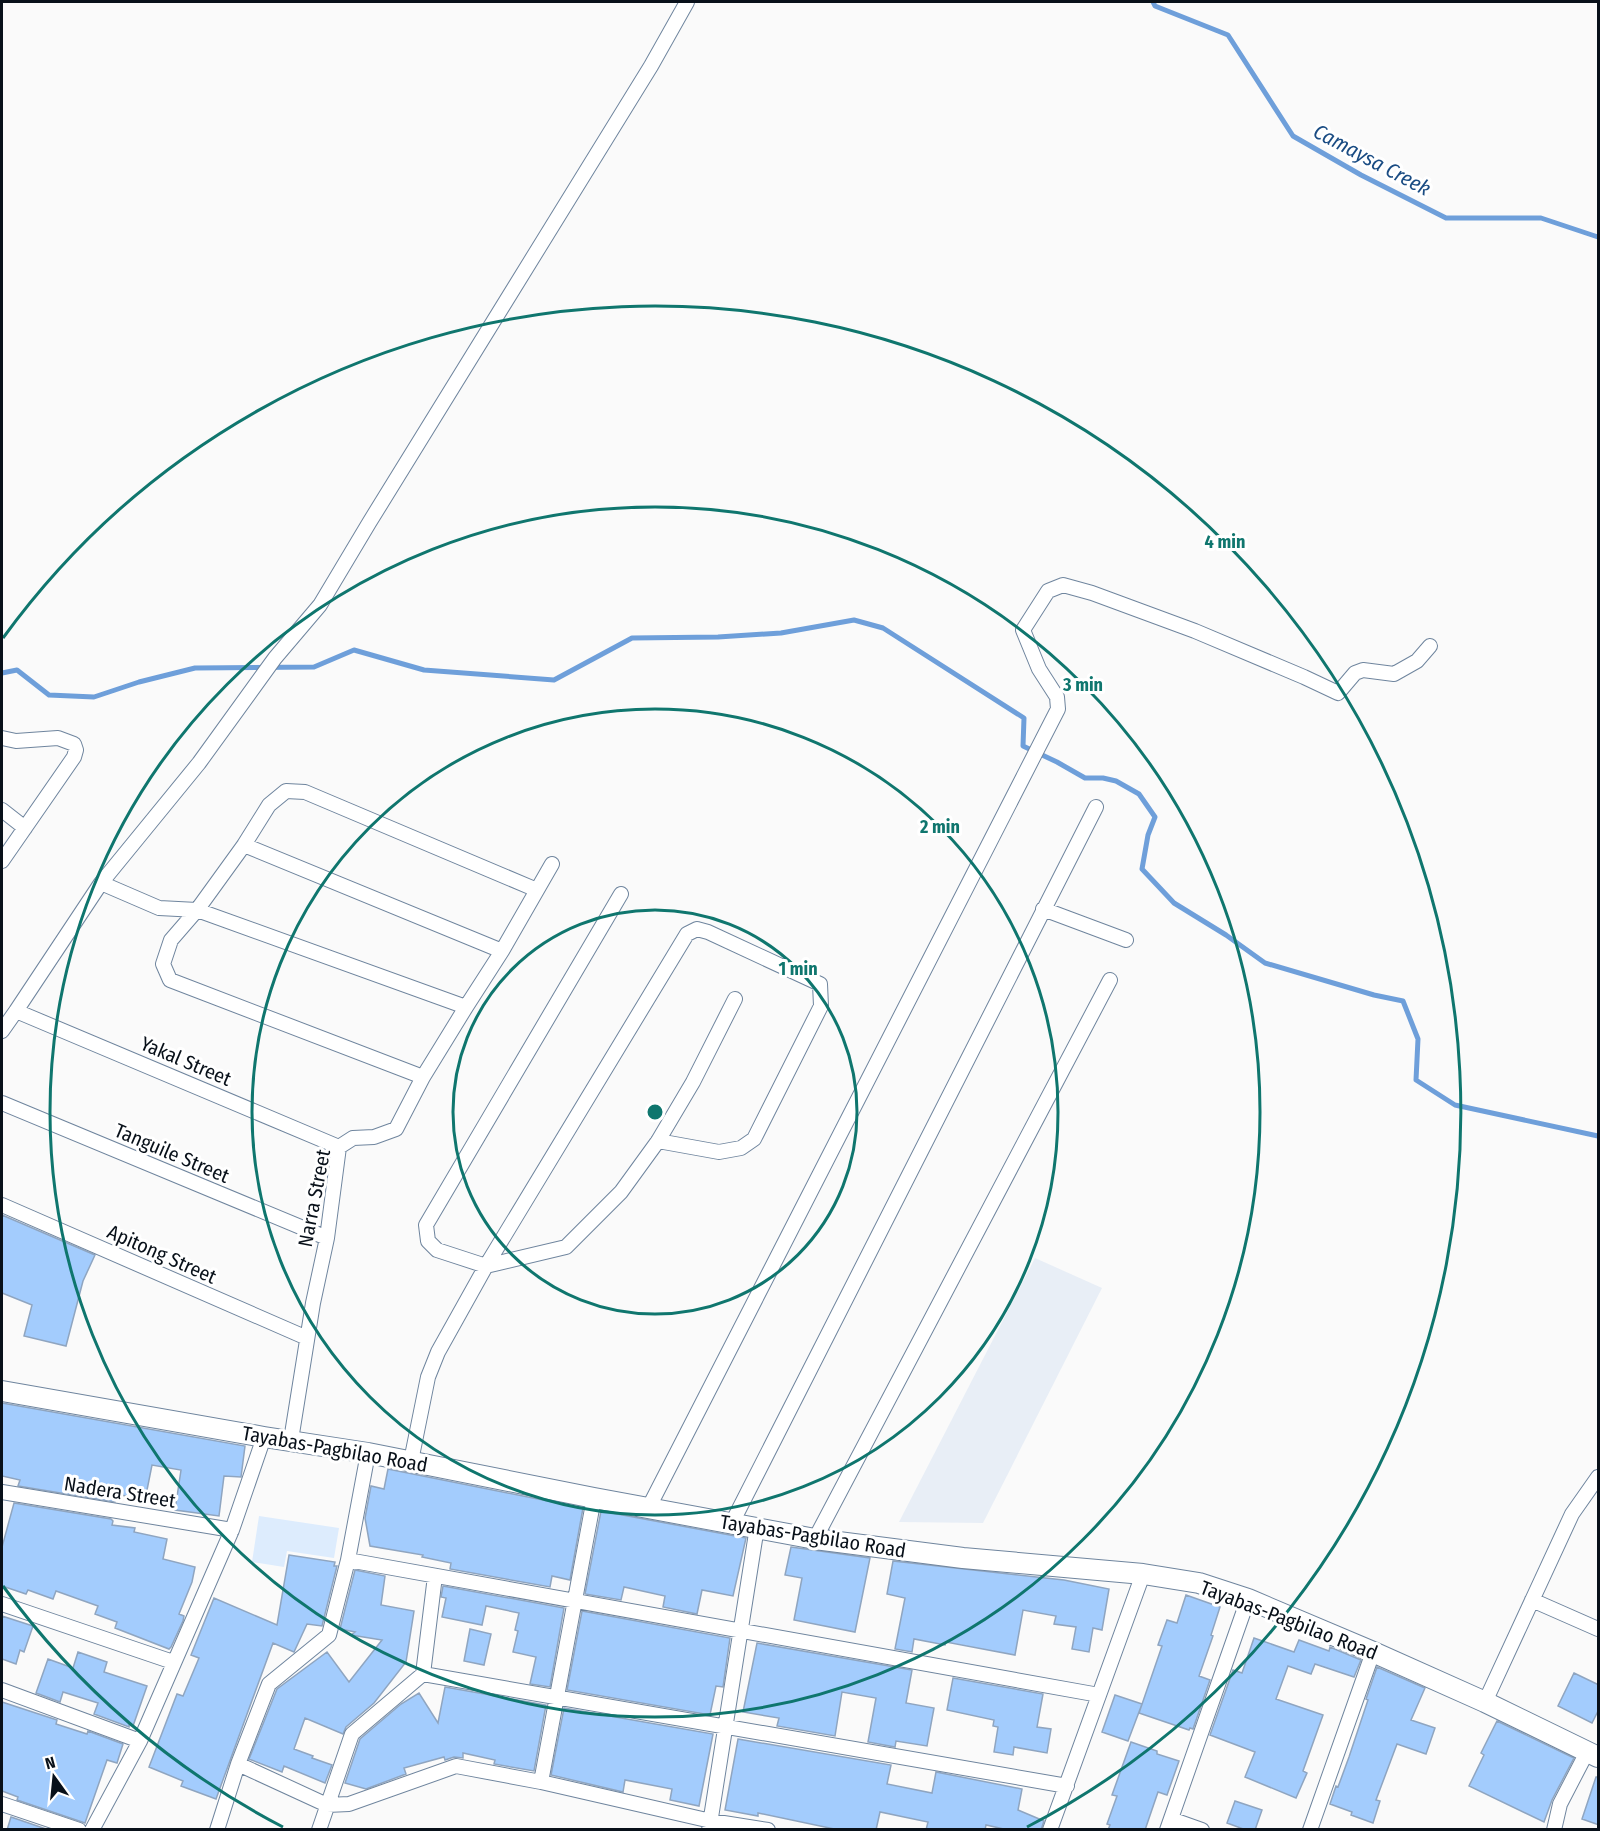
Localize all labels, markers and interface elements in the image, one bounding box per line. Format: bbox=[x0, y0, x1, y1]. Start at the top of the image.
water label: Camaysa Creek bbox=[1309, 118, 1435, 202]
text: 4 min bbox=[1205, 531, 1245, 553]
text: 3 min bbox=[1062, 674, 1103, 696]
text: 2 min bbox=[919, 816, 960, 838]
text: 1 min bbox=[778, 958, 818, 980]
street label: Yakal Street bbox=[137, 1031, 235, 1091]
centre of rings bbox=[645, 1102, 665, 1122]
street label: Tanguile Street bbox=[111, 1118, 233, 1188]
street label: Narra Street bbox=[293, 1147, 335, 1249]
street label: Apitong Street bbox=[104, 1219, 221, 1289]
street label: Tayabas-Pagbilao Road bbox=[240, 1421, 430, 1477]
street label: Nadera Street bbox=[63, 1471, 178, 1513]
street label: Tayabas-Pagbilao Road bbox=[718, 1509, 908, 1563]
street label: Tayabas-Pagbilao Road bbox=[1197, 1575, 1381, 1665]
north arrow bbox=[24, 1747, 84, 1807]
text: N bbox=[43, 1753, 57, 1773]

